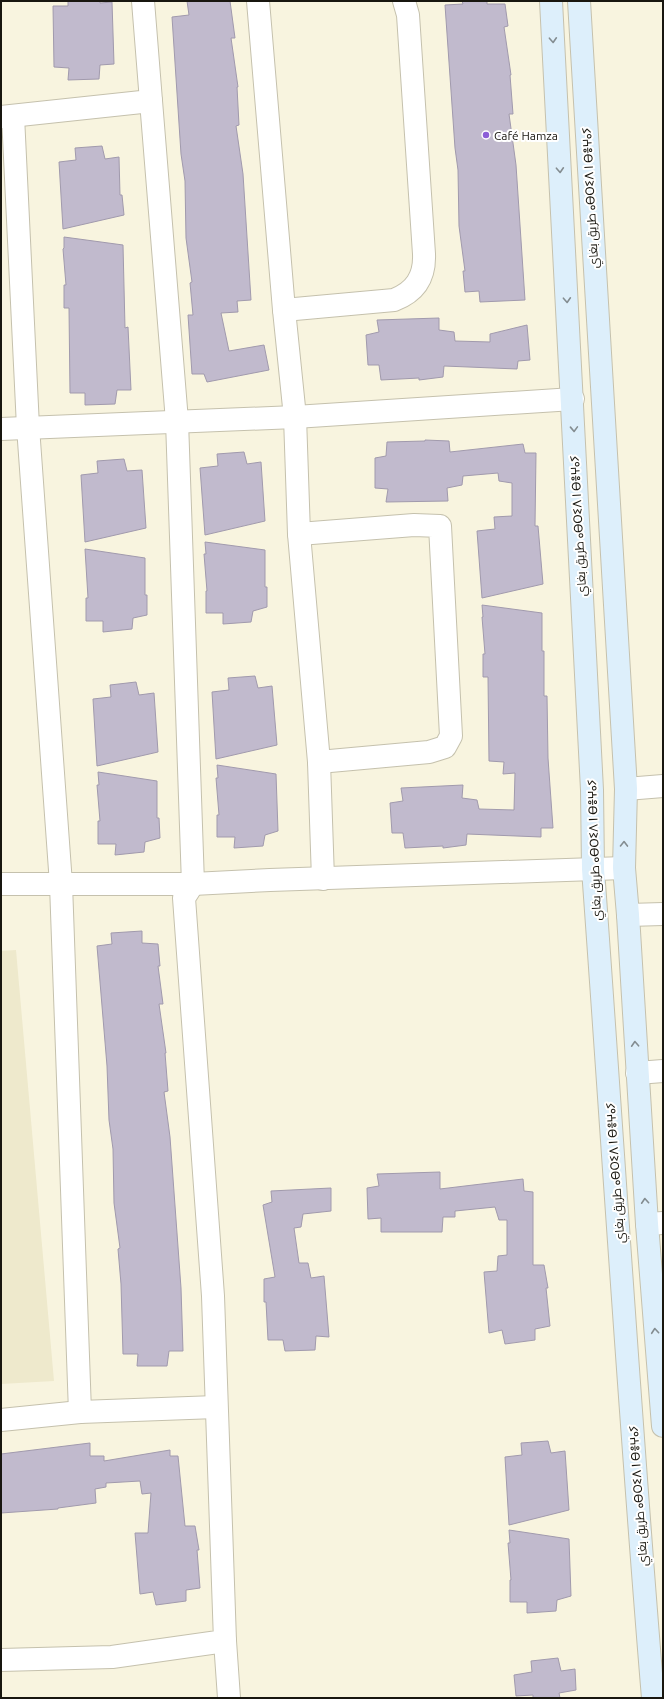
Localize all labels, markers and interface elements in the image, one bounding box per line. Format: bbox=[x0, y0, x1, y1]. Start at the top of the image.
one-way arrow bbox=[548, 37, 557, 43]
street label: طريق بغاي ⴰⴱⵔⵉⴷ ⵏ ⴱⴻⵖⴰⵢ bbox=[580, 127, 604, 269]
place label: Café Hamza bbox=[494, 129, 558, 142]
marker: Café Hamza bbox=[481, 130, 491, 140]
one-way arrow bbox=[556, 167, 564, 173]
one-way arrow bbox=[563, 297, 571, 303]
one-way arrow bbox=[569, 426, 578, 432]
street label: طريق بغاي ⴰⴱⵔⵉⴷ ⵏ ⴱⴻⵖⴰⵢ bbox=[568, 455, 592, 597]
street label: طريق بغاي ⴰⴱⵔⵉⴷ ⵏ ⴱⴻⵖⴰⵢ bbox=[585, 779, 607, 921]
one-way arrow bbox=[620, 841, 629, 847]
one-way arrow bbox=[631, 1041, 640, 1047]
street label: طريق بغاي ⴰⴱⵔⵉⴷ ⵏ ⴱⴻⵖⴰⵢ bbox=[604, 1102, 630, 1244]
one-way arrow bbox=[641, 1198, 650, 1204]
one-way arrow bbox=[651, 1328, 660, 1334]
street label: طريق بغاي ⴰⴱⵔⵉⴷ ⵏ ⴱⴻⵖⴰⵢ bbox=[627, 1425, 653, 1567]

